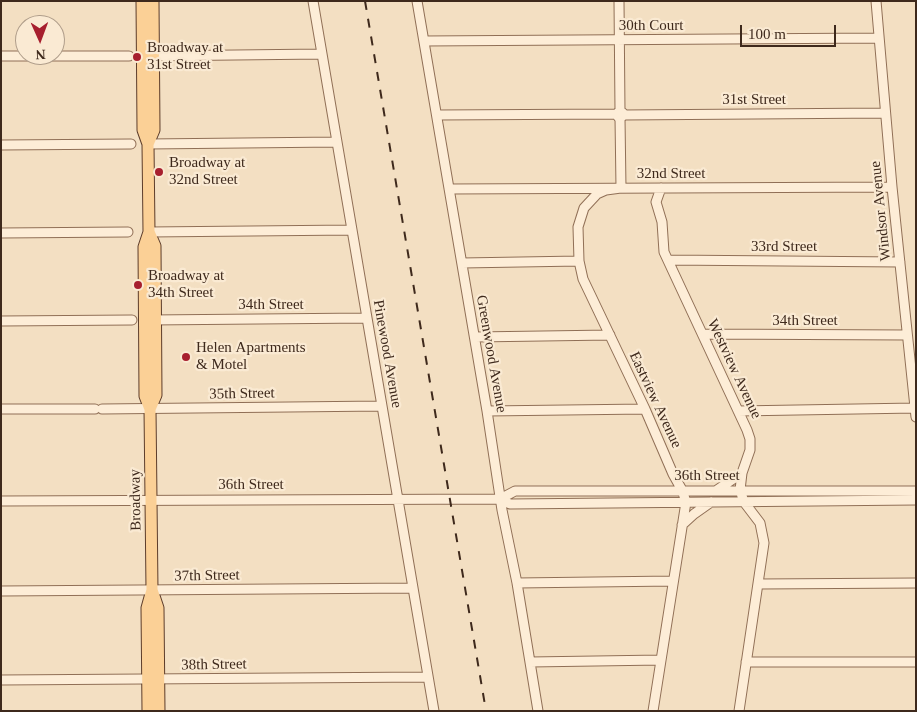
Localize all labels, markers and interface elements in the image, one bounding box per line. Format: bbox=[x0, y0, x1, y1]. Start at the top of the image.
north arrow bbox=[15, 15, 65, 65]
scale bar bbox=[742, 15, 838, 47]
street label: 30th Court bbox=[619, 17, 683, 35]
text: 100 m bbox=[748, 26, 786, 42]
place label: Broadway at 31st Street bbox=[147, 39, 223, 74]
text: N bbox=[35, 47, 46, 62]
marker: Broadway at 31st Street bbox=[131, 51, 143, 63]
street label: 31st Street bbox=[722, 91, 786, 109]
place label: Broadway at 32nd Street bbox=[169, 154, 245, 189]
street label: Windsor Avenue bbox=[867, 160, 895, 262]
street label: 32nd Street bbox=[637, 165, 705, 183]
marker: Broadway at 32nd Street bbox=[153, 166, 165, 178]
street label: 33rd Street bbox=[751, 238, 817, 256]
place label: Broadway at 34th Street bbox=[148, 267, 224, 302]
marker: Broadway at 34th Street bbox=[132, 279, 144, 291]
street label: Greenwood Avenue bbox=[472, 294, 510, 414]
street label: 34th Street bbox=[238, 296, 304, 314]
street label: Pinewood Avenue bbox=[369, 299, 405, 409]
street label: 34th Street bbox=[772, 312, 838, 330]
street label: Westview Avenue bbox=[703, 316, 765, 422]
place label: Helen Apartments & Motel bbox=[196, 339, 306, 374]
street label: Eastview Avenue bbox=[625, 349, 685, 451]
marker: Helen Apartments & Motel bbox=[180, 351, 192, 363]
street label: 35th Street bbox=[209, 384, 275, 404]
street label: 36th Street bbox=[674, 467, 740, 485]
street label: Broadway bbox=[126, 469, 146, 531]
street label: 36th Street bbox=[218, 476, 284, 494]
street label: 37th Street bbox=[174, 566, 240, 586]
street label: 38th Street bbox=[181, 655, 247, 675]

